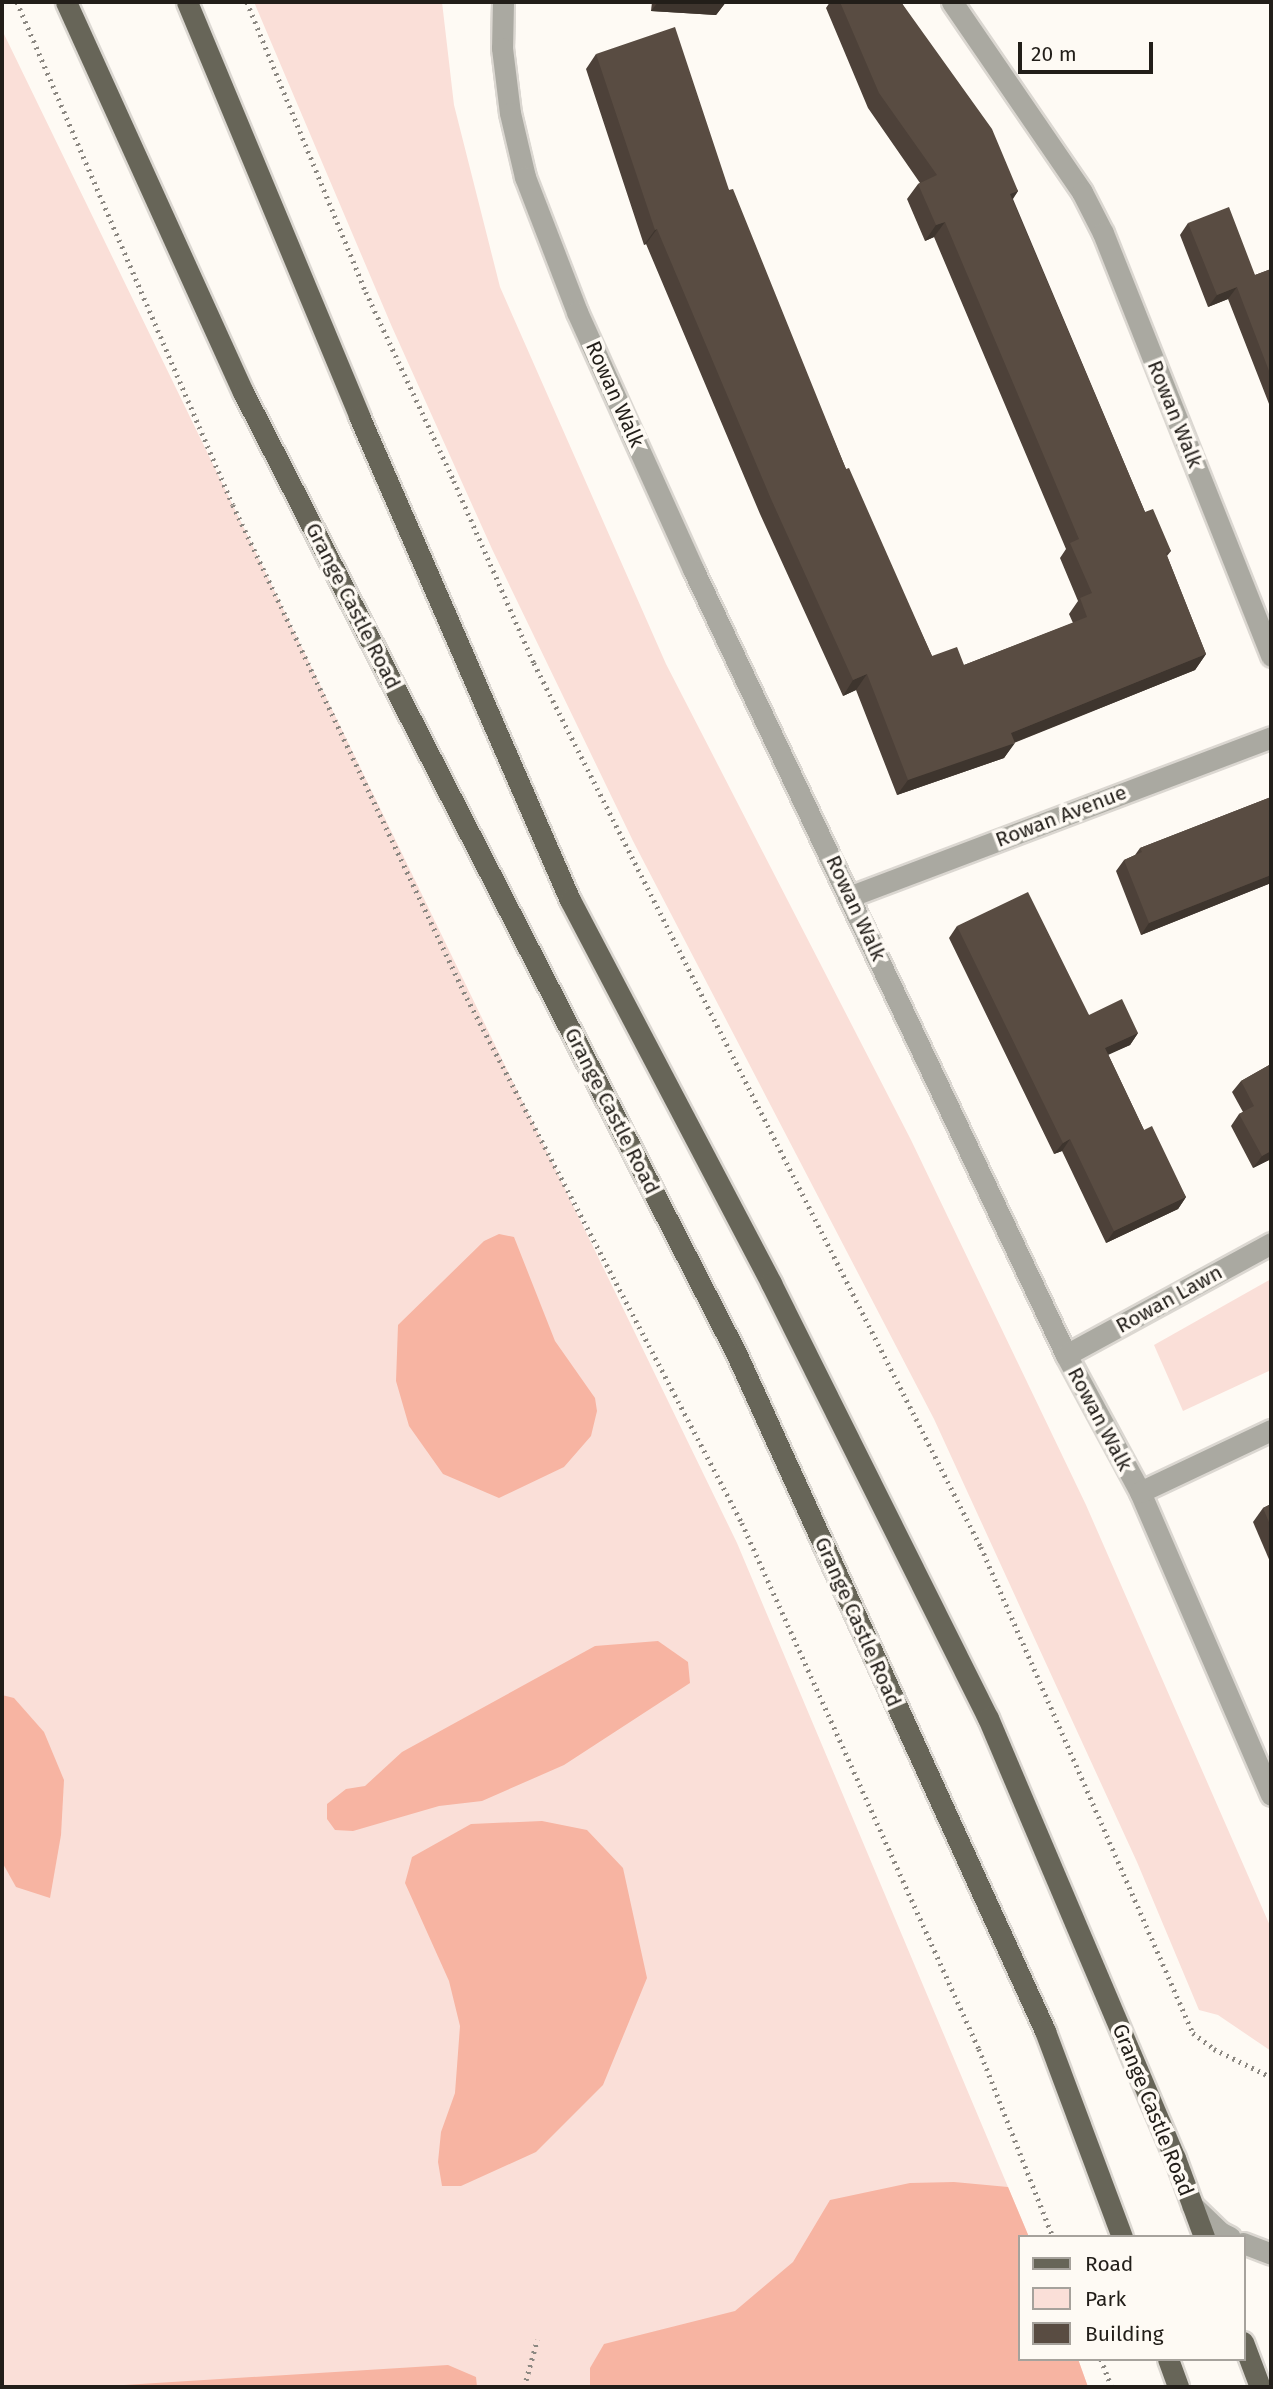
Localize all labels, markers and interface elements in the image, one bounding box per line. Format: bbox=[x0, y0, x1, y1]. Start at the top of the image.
scale bar bbox=[1021, 28, 1156, 72]
text: 20 m bbox=[1031, 41, 1077, 67]
street label: Rowan Walk bbox=[580, 337, 650, 451]
street label: Rowan Walk bbox=[1142, 357, 1208, 471]
street label: Grange Castle Road bbox=[300, 519, 406, 693]
street label: Rowan Avenue bbox=[992, 779, 1130, 853]
street label: Rowan Walk bbox=[821, 851, 891, 965]
street label: Grange Castle Road bbox=[559, 1024, 665, 1198]
street label: Rowan Lawn bbox=[1111, 1259, 1227, 1339]
street label: Rowan Walk bbox=[1062, 1363, 1138, 1475]
street label: Grange Castle Road bbox=[809, 1533, 907, 1711]
street label: Grange Castle Road bbox=[1107, 2020, 1199, 2200]
legend bbox=[1018, 2235, 1245, 2361]
text: Road bbox=[1085, 2251, 1133, 2277]
text: Park bbox=[1085, 2286, 1126, 2312]
text: Building bbox=[1085, 2321, 1164, 2347]

